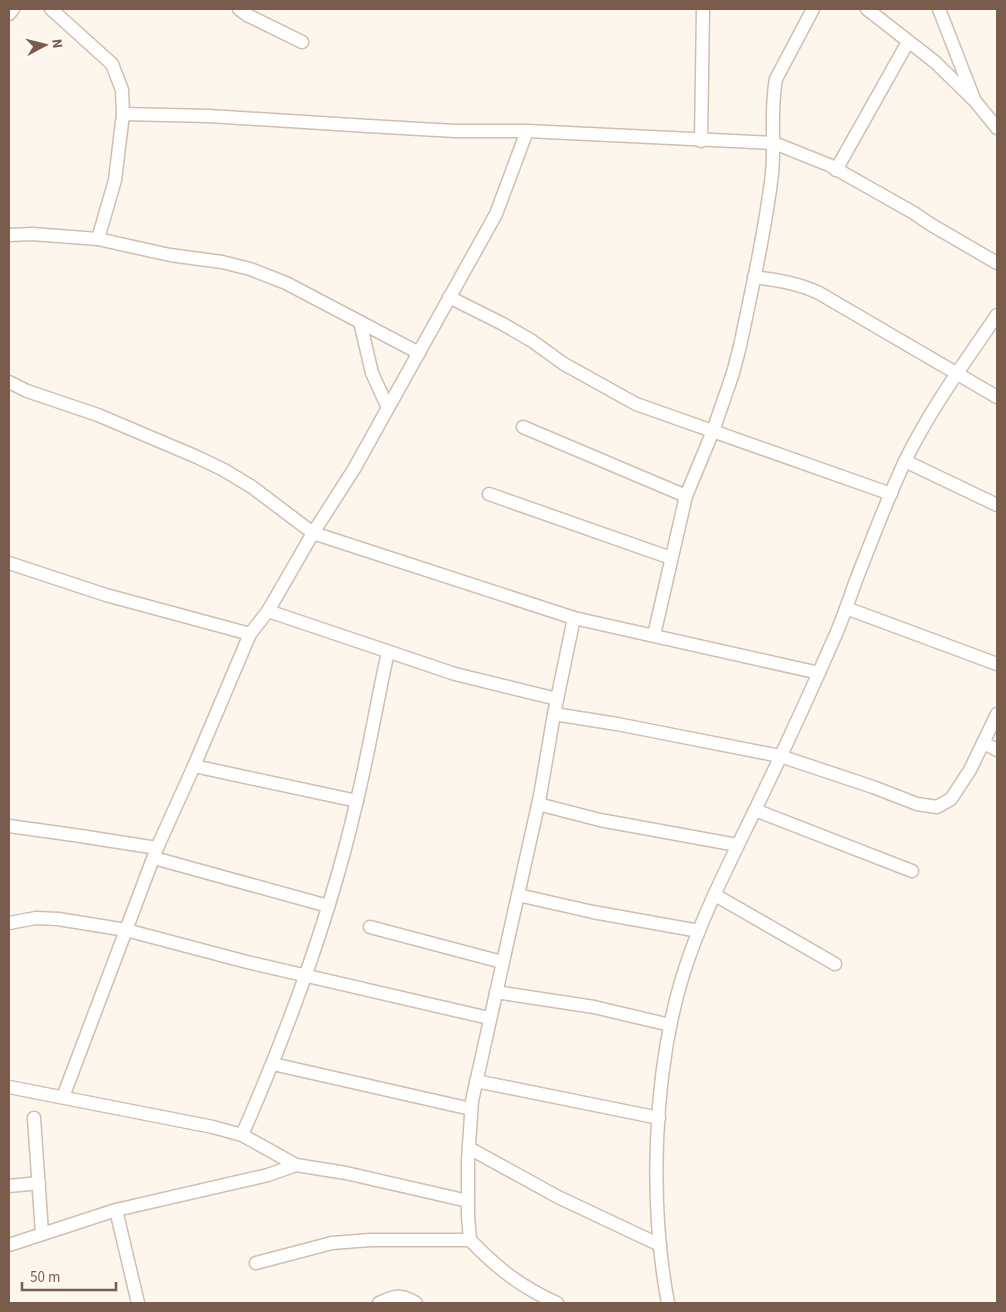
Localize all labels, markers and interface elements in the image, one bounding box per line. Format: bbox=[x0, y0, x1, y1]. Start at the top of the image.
north arrow bbox=[20, 20, 70, 70]
text: N bbox=[46, 38, 67, 49]
scale bar bbox=[22, 1260, 116, 1292]
text: 50 m bbox=[30, 1267, 60, 1288]

